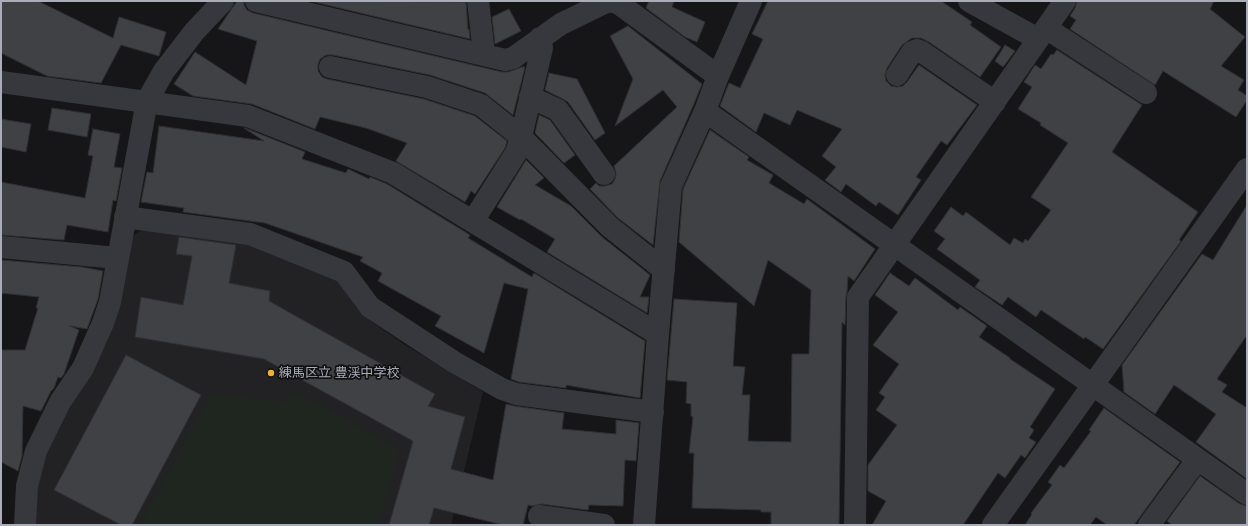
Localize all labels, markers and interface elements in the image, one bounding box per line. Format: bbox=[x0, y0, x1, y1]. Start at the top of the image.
place label: 練馬区立 豊渓中学校 bbox=[279, 365, 399, 381]
marker: 練馬区立 豊渓中学校 bbox=[266, 368, 276, 378]

